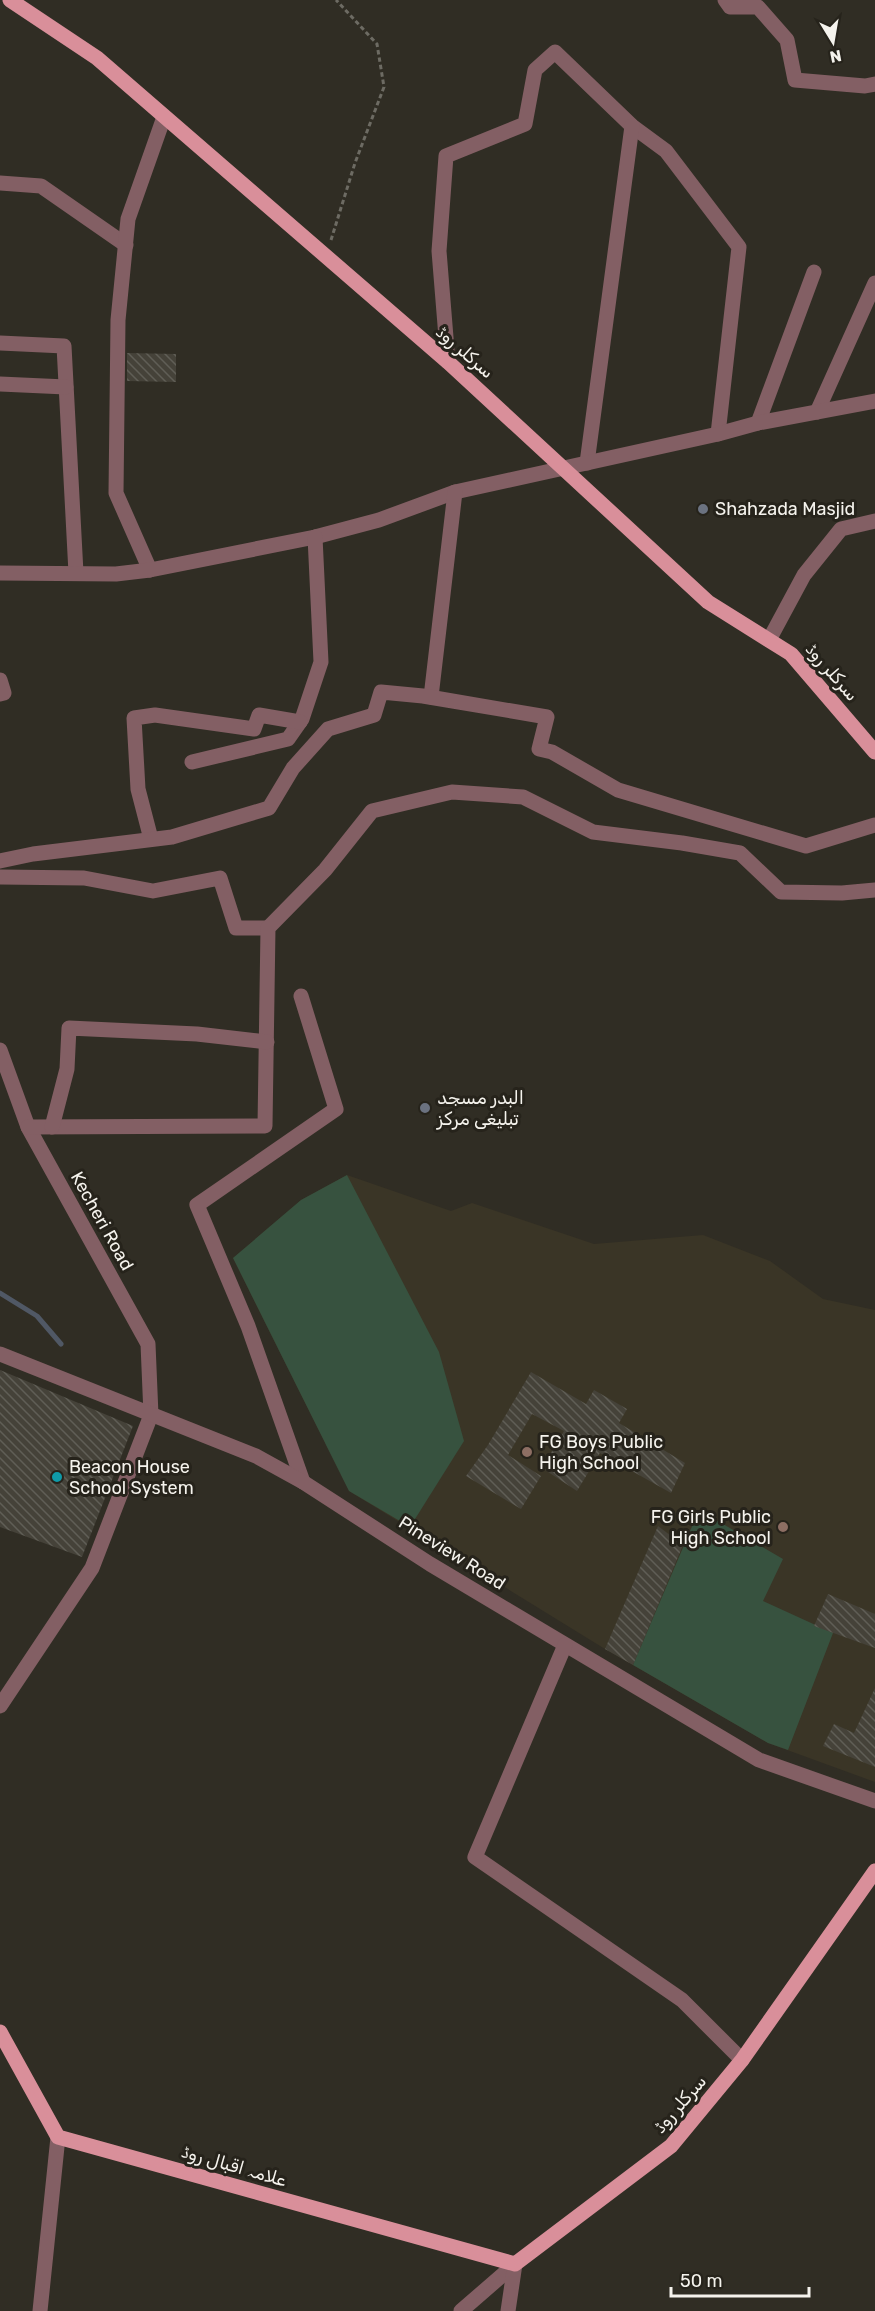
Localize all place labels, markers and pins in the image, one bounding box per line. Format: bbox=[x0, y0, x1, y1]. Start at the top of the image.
place label: Shahzada Masjid bbox=[715, 498, 855, 520]
marker: Shahzada Masjid bbox=[696, 502, 710, 516]
place label: البدر مسجد تبلیغی مرکز bbox=[436, 1087, 524, 1130]
marker: البدر مسجد تبلیغی مرکز bbox=[418, 1101, 432, 1115]
place label: FG Boys Public High School bbox=[539, 1431, 663, 1474]
marker: FG Boys Public High School bbox=[520, 1445, 534, 1459]
place label: Beacon House School System bbox=[69, 1456, 194, 1499]
marker: Beacon House School System bbox=[50, 1470, 64, 1484]
place label: FG Girls Public High School bbox=[651, 1506, 771, 1549]
marker: FG Girls Public High School bbox=[776, 1520, 790, 1534]

